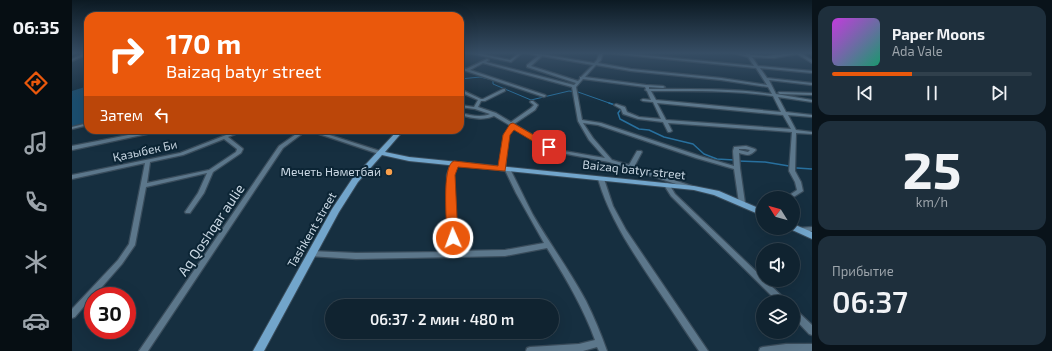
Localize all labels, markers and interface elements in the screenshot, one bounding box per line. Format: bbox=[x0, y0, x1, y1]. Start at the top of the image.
text: 06:35 bbox=[13, 16, 59, 38]
text: Paper Moons bbox=[892, 25, 985, 43]
text: 170 m bbox=[166, 26, 241, 60]
icon: right bbox=[100, 28, 152, 80]
text: Ada Vale bbox=[892, 43, 943, 59]
text: Baizaq batyr street bbox=[166, 60, 321, 82]
icon: directions bbox=[22, 69, 50, 97]
icon: previous bbox=[854, 82, 876, 104]
icon: pause bbox=[921, 82, 943, 104]
icon: next bbox=[988, 82, 1010, 104]
icon: left bbox=[151, 104, 173, 126]
text: Затем bbox=[100, 106, 143, 124]
icon: music bbox=[22, 129, 50, 157]
pin bbox=[532, 130, 566, 164]
street label: Қазыбек Би bbox=[111, 136, 178, 164]
icon: arrive bbox=[538, 136, 560, 158]
text: 25 bbox=[903, 137, 961, 199]
street label: Baizaq batyr street bbox=[582, 157, 687, 181]
place label: Мечеть Нәметбай bbox=[281, 164, 381, 178]
marker: Мечеть Нәметбай bbox=[384, 167, 394, 177]
street label: Aq Qoshqar aulie bbox=[174, 180, 248, 279]
icon: phone bbox=[22, 188, 50, 216]
street label: Tashkent street bbox=[284, 189, 339, 270]
north arrow bbox=[756, 191, 800, 235]
map controls bbox=[756, 191, 800, 339]
text: km/h bbox=[916, 194, 948, 210]
position arrow bbox=[432, 217, 474, 259]
button: sound bbox=[756, 243, 800, 287]
icon: climate bbox=[22, 248, 50, 276]
text: Прибытие bbox=[832, 263, 894, 279]
text: 06:37 bbox=[832, 283, 908, 319]
speed limit sign: 30 bbox=[84, 287, 136, 339]
button: layers bbox=[756, 295, 800, 339]
icon: car bbox=[22, 307, 50, 335]
text: 06:37 · 2 мин · 480 m bbox=[370, 310, 514, 328]

